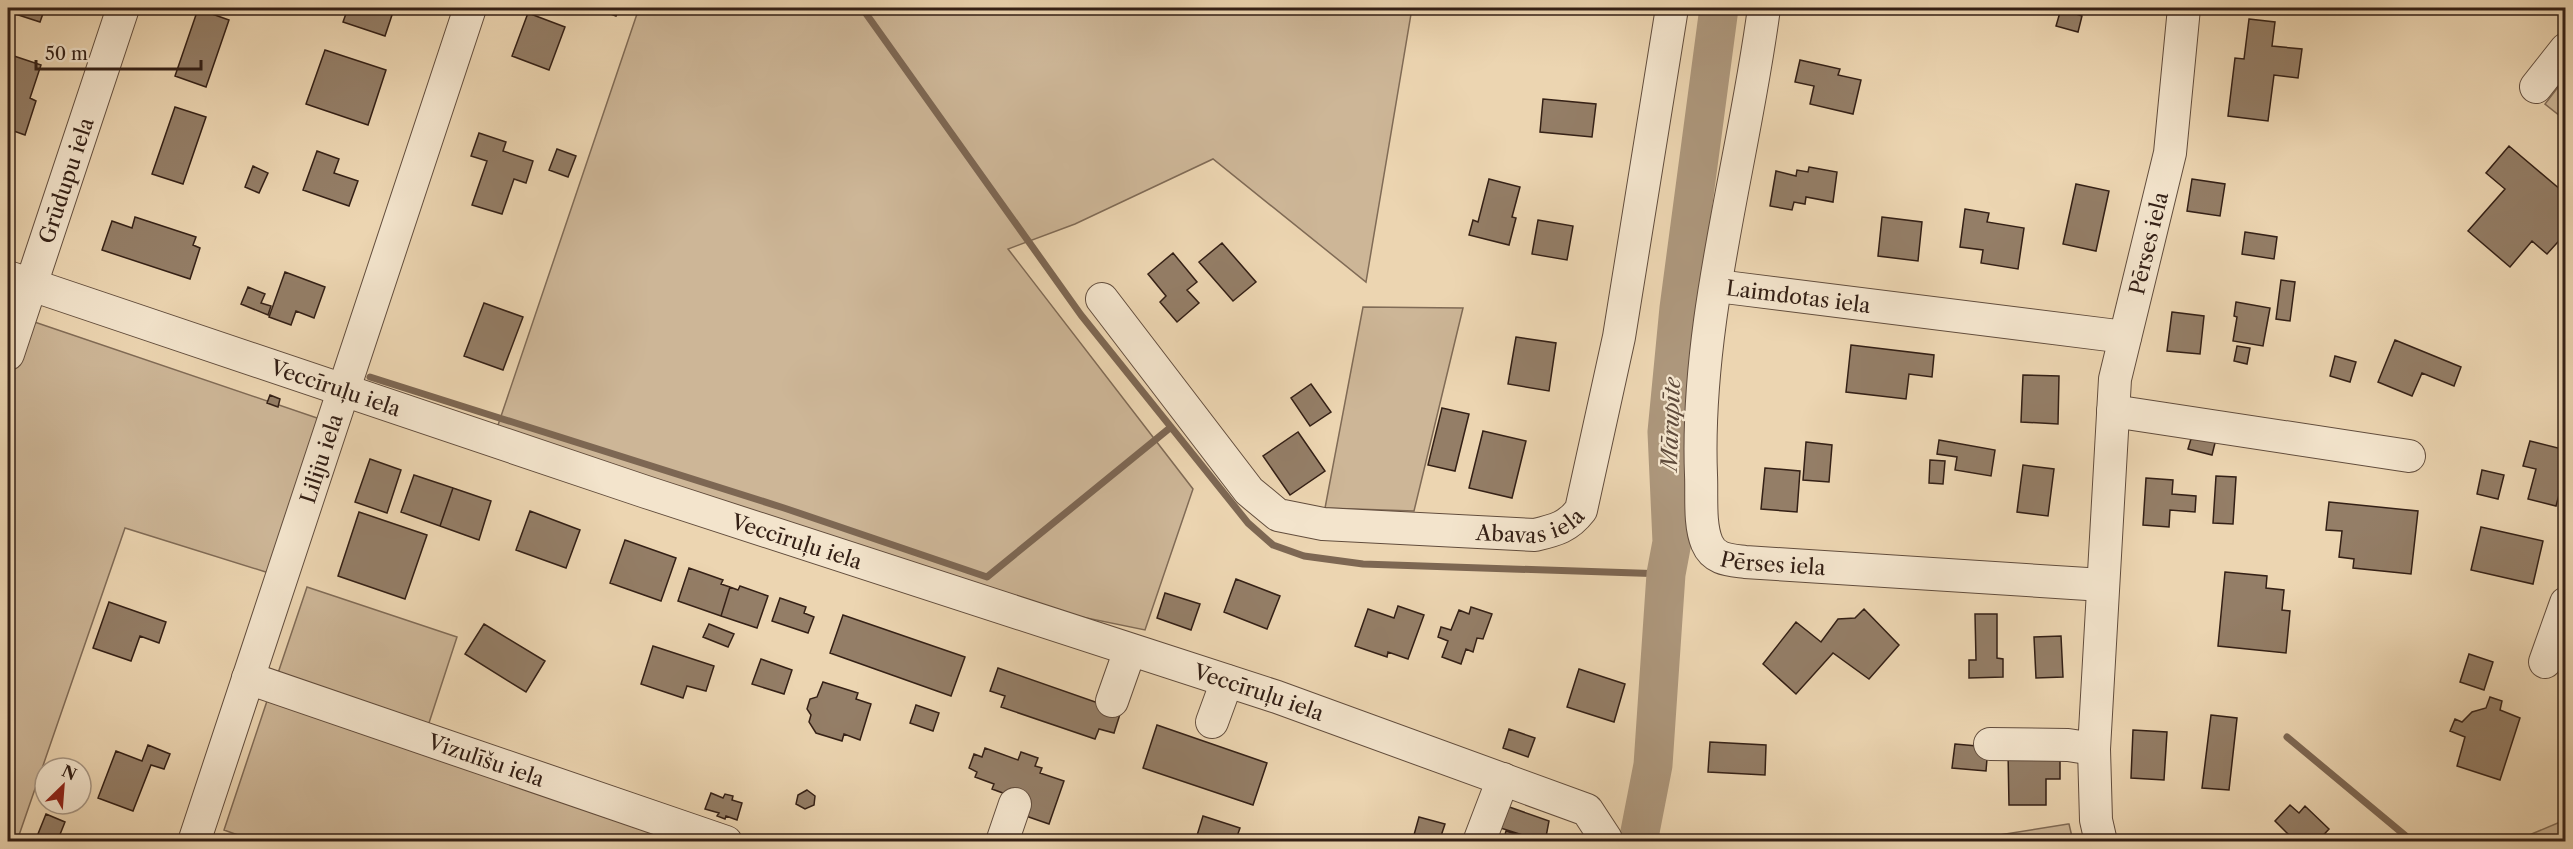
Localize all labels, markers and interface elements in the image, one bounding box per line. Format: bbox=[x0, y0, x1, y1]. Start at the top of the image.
scale bar bbox=[36, 33, 201, 71]
text: 50 m bbox=[45, 43, 88, 65]
street label: Grūdupu iela bbox=[33, 113, 99, 246]
street label: Pērses iela bbox=[2123, 188, 2173, 297]
street label: Laimdotas iela bbox=[1725, 275, 1873, 318]
street label: Veccīruļu iela bbox=[267, 354, 405, 421]
water label: Mārupīte bbox=[1656, 375, 1686, 474]
street label: Liliju iela bbox=[294, 410, 348, 506]
street label: Abavas iela bbox=[1474, 502, 1590, 548]
street label: Veccīruļu iela bbox=[728, 508, 866, 574]
street label: Pērses iela bbox=[1718, 546, 1827, 580]
street label: Veccīruļu iela bbox=[1190, 658, 1328, 726]
street label: Vizulīšu iela bbox=[424, 728, 549, 792]
north arrow bbox=[33, 756, 93, 816]
text: N bbox=[59, 760, 80, 784]

